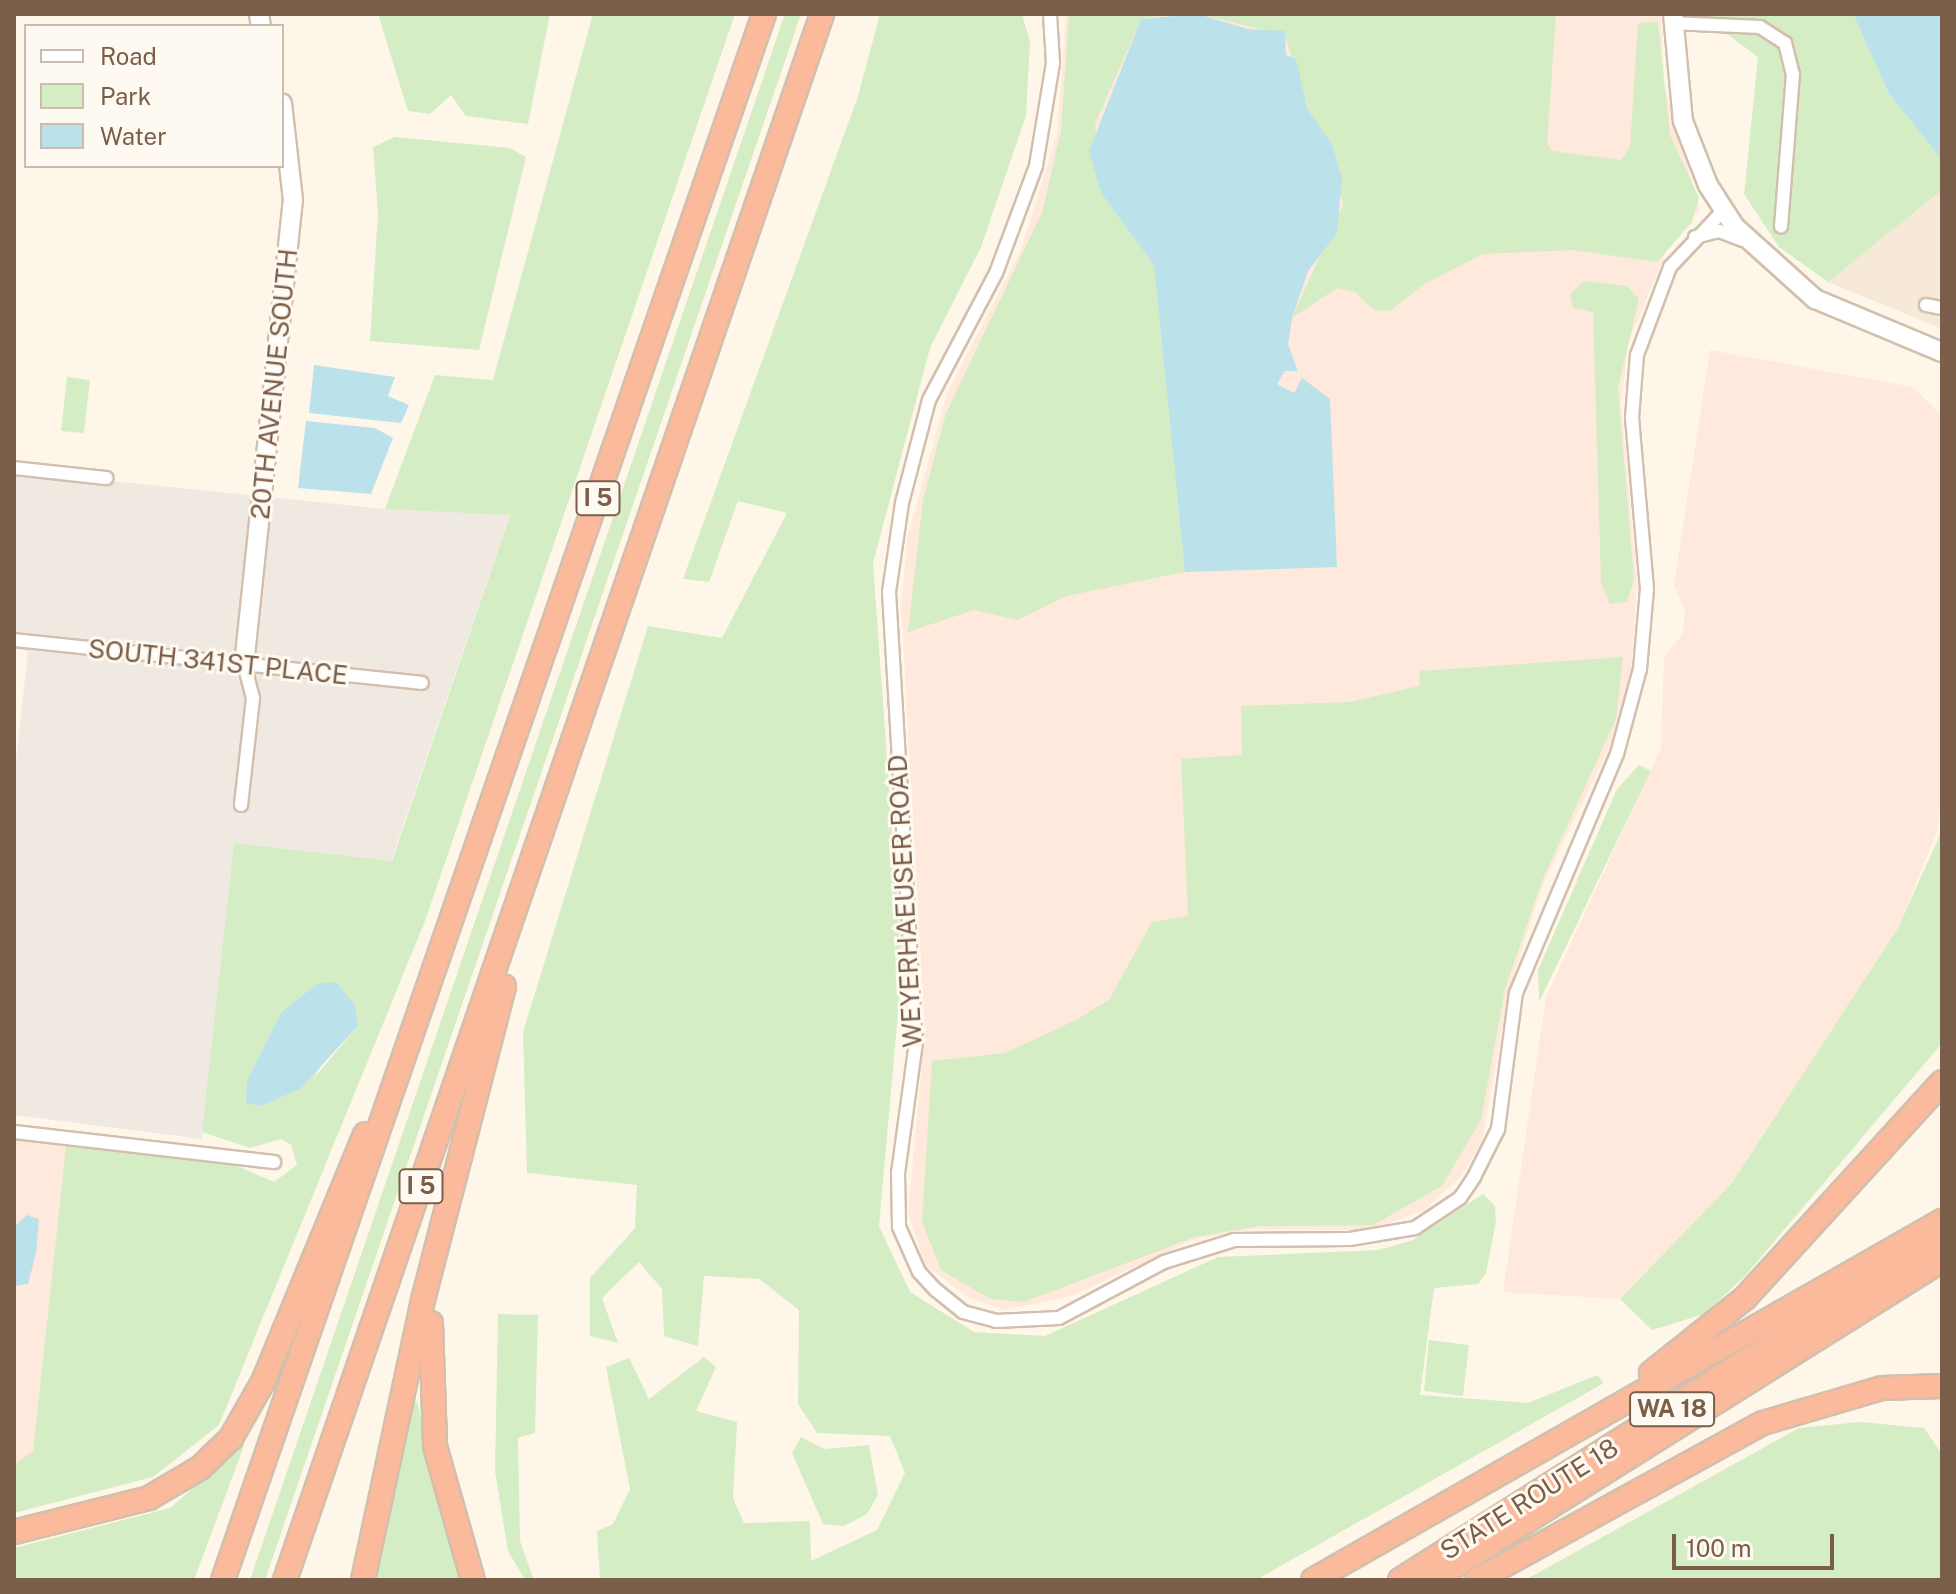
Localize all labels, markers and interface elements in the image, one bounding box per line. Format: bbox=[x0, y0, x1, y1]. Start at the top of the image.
legend bbox=[24, 24, 284, 168]
text: Road bbox=[100, 42, 157, 70]
text: Park bbox=[100, 82, 151, 110]
text: Water bbox=[100, 122, 167, 150]
street label: 20TH AVENUE SOUTH bbox=[244, 247, 304, 521]
road number: I 5 bbox=[574, 478, 622, 518]
street label: SOUTH 341ST PLACE bbox=[86, 633, 350, 691]
street label: WEYERHAEUSER ROAD bbox=[882, 754, 928, 1048]
road number: I 5 bbox=[397, 1166, 445, 1206]
road number: WA 18 bbox=[1628, 1389, 1716, 1429]
street label: STATE ROUTE 18 bbox=[1434, 1432, 1624, 1566]
scale bar bbox=[1676, 1518, 1838, 1568]
text: 100 m bbox=[1686, 1534, 1752, 1562]

